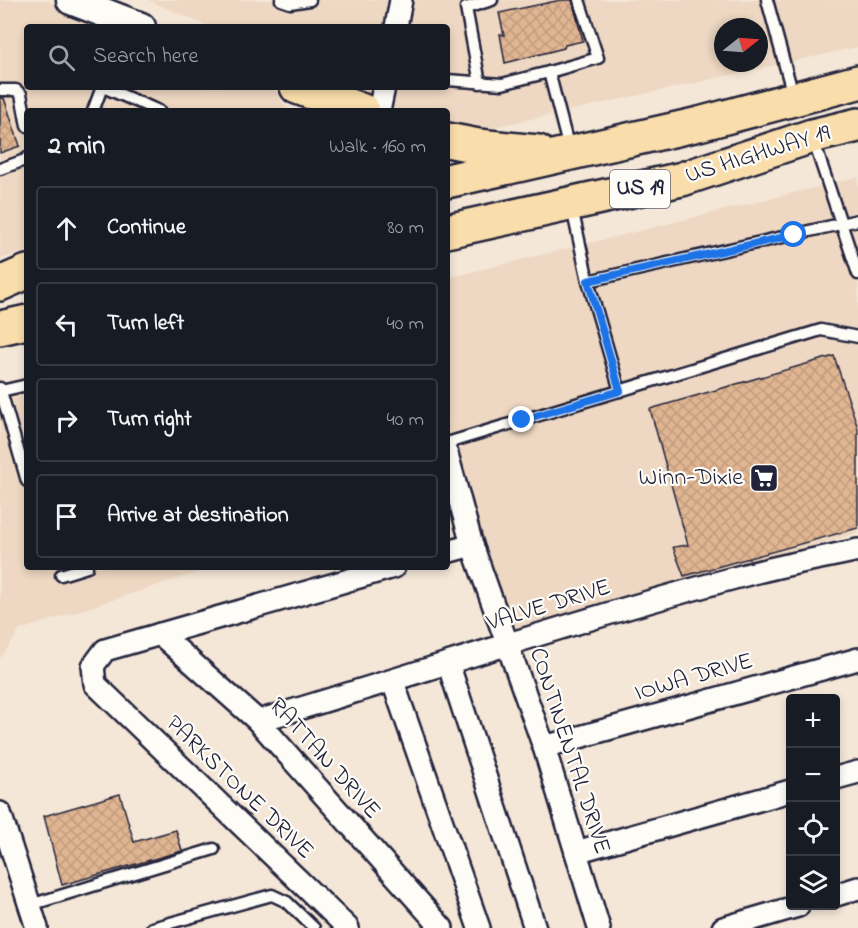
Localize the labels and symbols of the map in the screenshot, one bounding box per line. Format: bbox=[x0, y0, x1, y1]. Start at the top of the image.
north arrow bbox=[714, 18, 768, 72]
street label: US HIGHWAY 19 bbox=[681, 116, 836, 194]
road number: US 19 bbox=[610, 170, 670, 208]
route start bbox=[780, 221, 806, 247]
route end bbox=[508, 406, 534, 432]
place label: Winn-Dixie bbox=[638, 461, 743, 496]
supermarket icon: Winn-Dixie bbox=[748, 462, 780, 494]
street label: VALVE DRIVE bbox=[482, 571, 615, 642]
street label: CONTINENTAL DRIVE bbox=[519, 643, 619, 859]
street label: IOWA DRIVE bbox=[631, 644, 757, 712]
street label: RATTAN DRIVE bbox=[260, 690, 388, 828]
street label: PARKSTONE DRIVE bbox=[157, 708, 321, 868]

